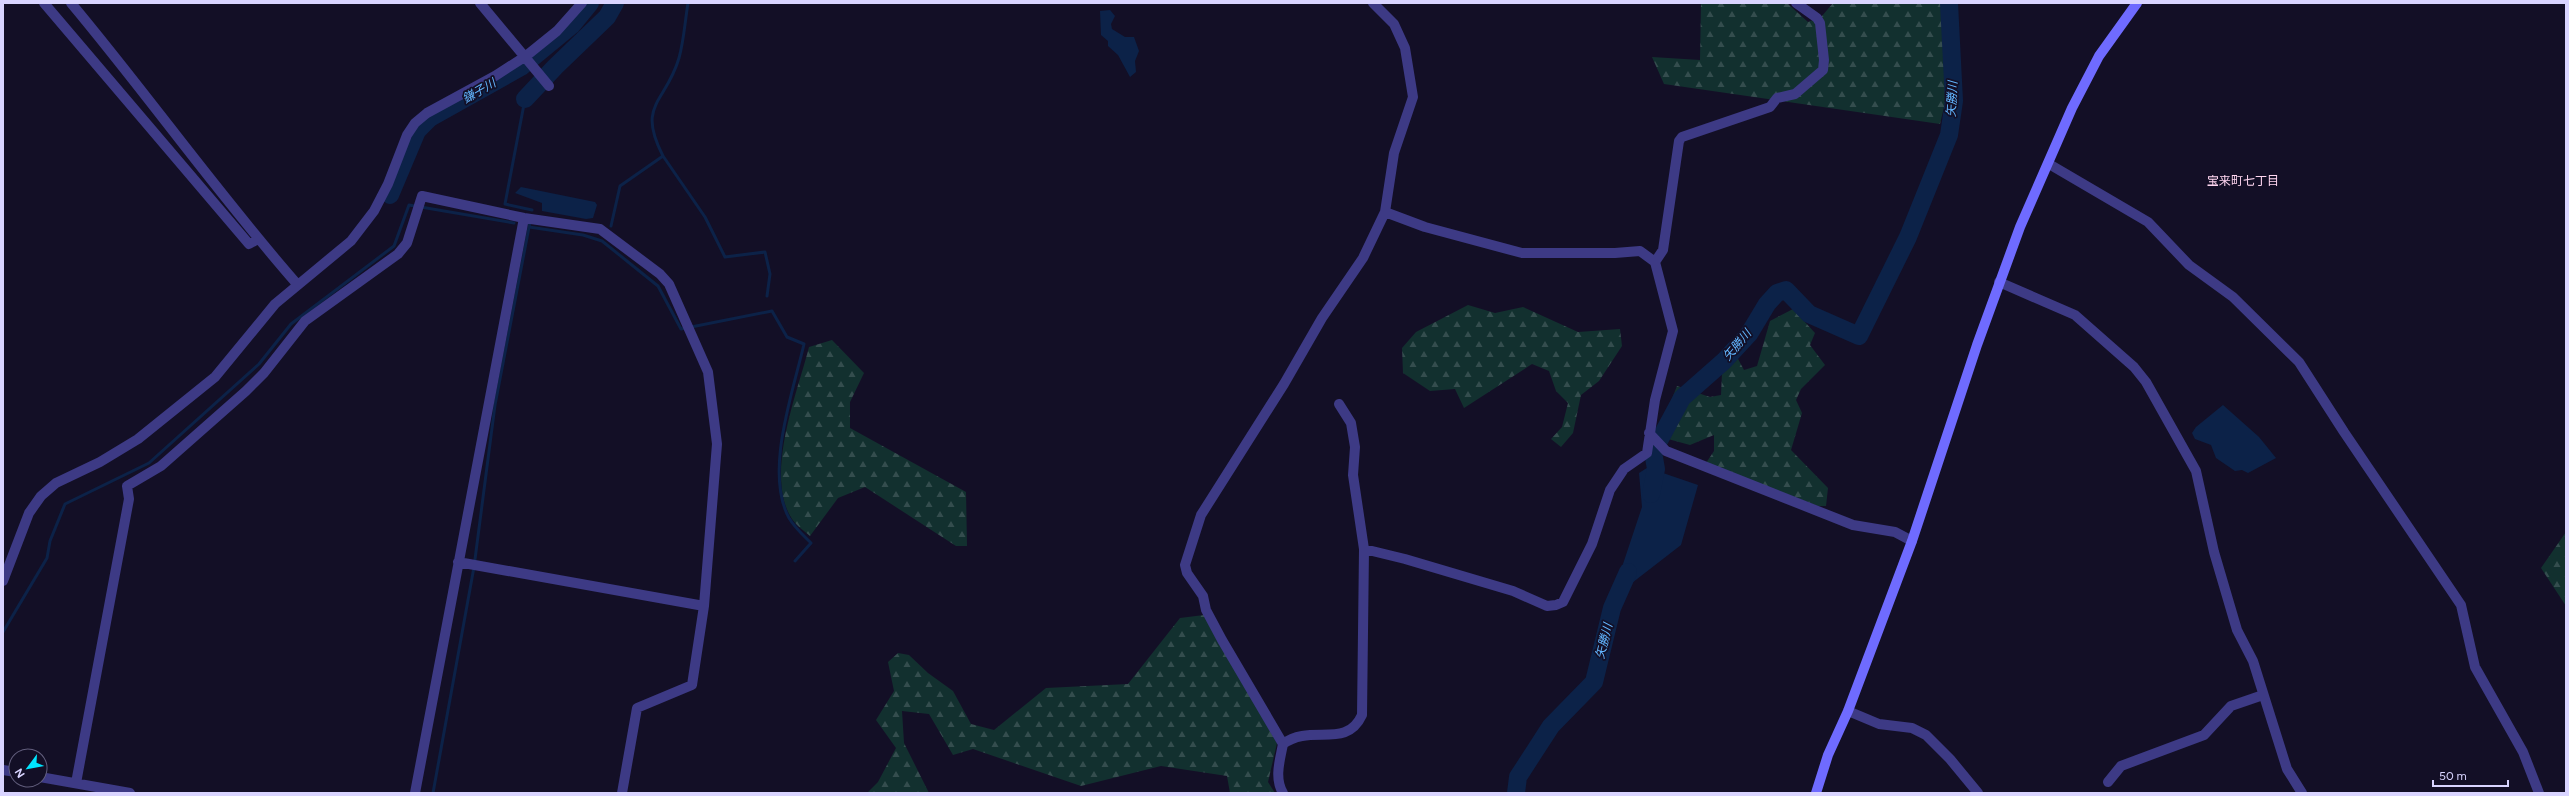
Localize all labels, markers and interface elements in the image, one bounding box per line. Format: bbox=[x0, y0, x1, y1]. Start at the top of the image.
water label: 鎌子川 bbox=[460, 75, 500, 106]
water label: 矢勝川 bbox=[1944, 79, 1960, 117]
district label: 宝来町七丁目 bbox=[2207, 174, 2279, 188]
water label: 矢勝川 bbox=[1720, 325, 1755, 363]
water label: 矢勝川 bbox=[1593, 620, 1616, 660]
north arrow bbox=[8, 748, 48, 788]
scale bar bbox=[2433, 762, 2508, 788]
text: N bbox=[12, 766, 28, 780]
text: 50 m bbox=[2439, 769, 2467, 783]

